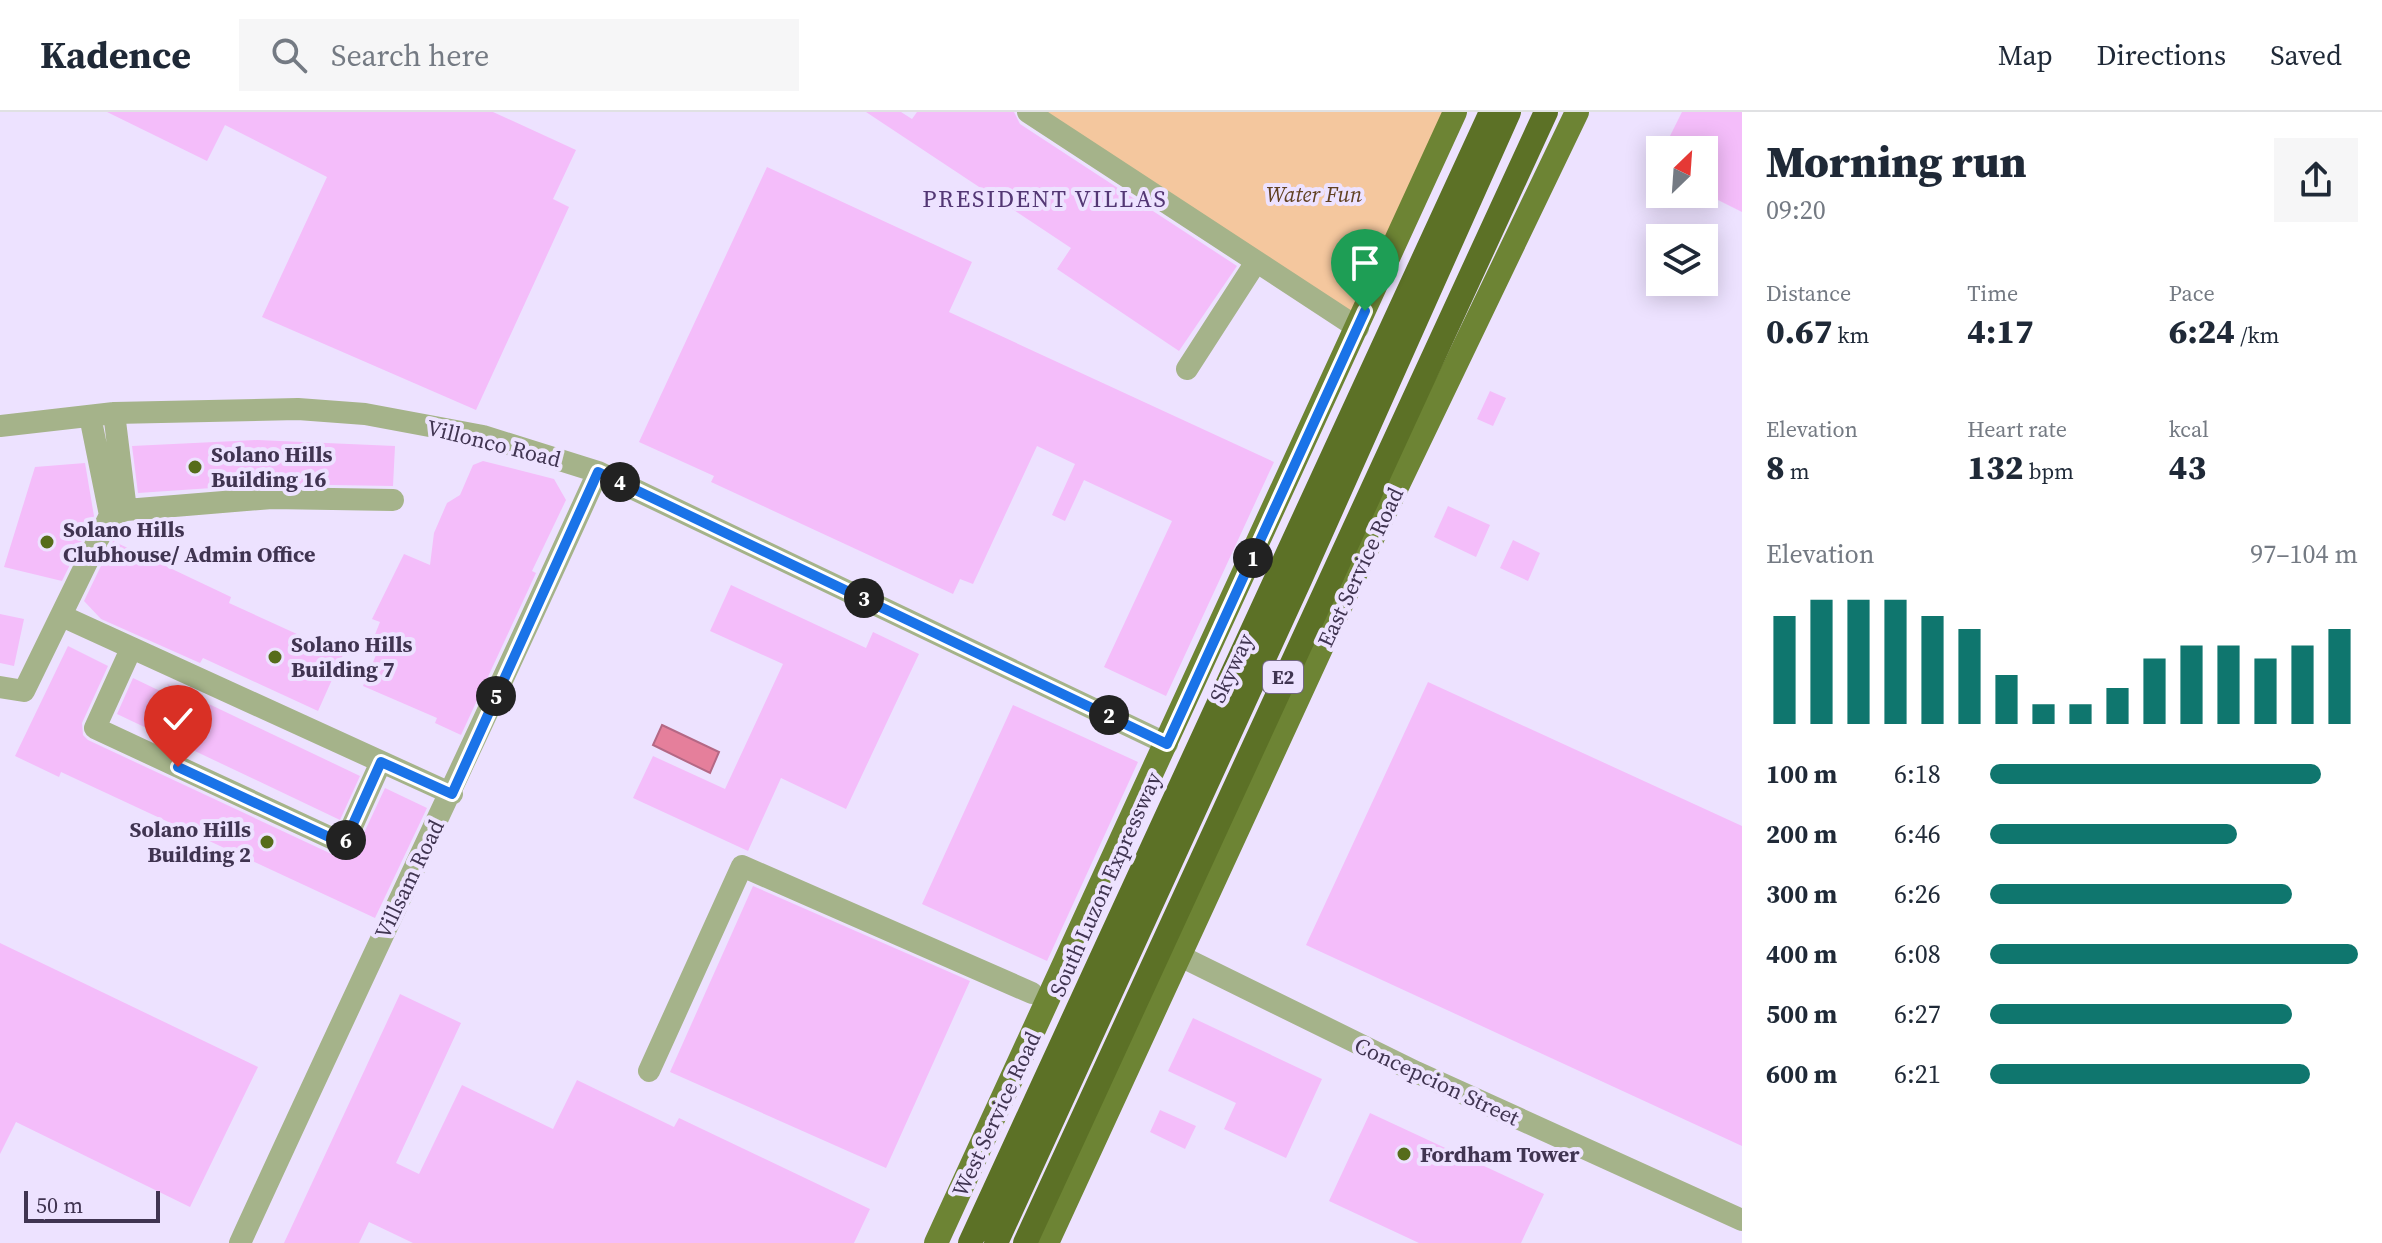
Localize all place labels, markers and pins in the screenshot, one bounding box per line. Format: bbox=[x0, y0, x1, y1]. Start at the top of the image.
pin bbox=[1331, 229, 1399, 311]
place label: Solano Hills Building 16 bbox=[211, 439, 333, 494]
marker: Solano Hills Building 16 bbox=[186, 458, 204, 476]
pin: 4 bbox=[600, 462, 640, 502]
place label: Solano Hills Clubhouse/ Admin Office bbox=[63, 514, 316, 569]
marker: Solano Hills Clubhouse/ Admin Office bbox=[38, 533, 56, 551]
pin: 1 bbox=[1233, 538, 1273, 578]
pin: 3 bbox=[844, 578, 884, 618]
place label: Solano Hills Building 7 bbox=[291, 629, 413, 684]
marker: Solano Hills Building 7 bbox=[266, 648, 284, 666]
pin: 5 bbox=[476, 676, 516, 716]
pin bbox=[144, 685, 212, 767]
pin: 2 bbox=[1089, 695, 1129, 735]
place label: Solano Hills Building 2 bbox=[130, 814, 251, 869]
pin: 6 bbox=[326, 820, 366, 860]
marker: Solano Hills Building 2 bbox=[258, 833, 276, 851]
place label: Fordham Tower bbox=[1420, 1139, 1580, 1169]
marker: Fordham Tower bbox=[1395, 1145, 1413, 1163]

